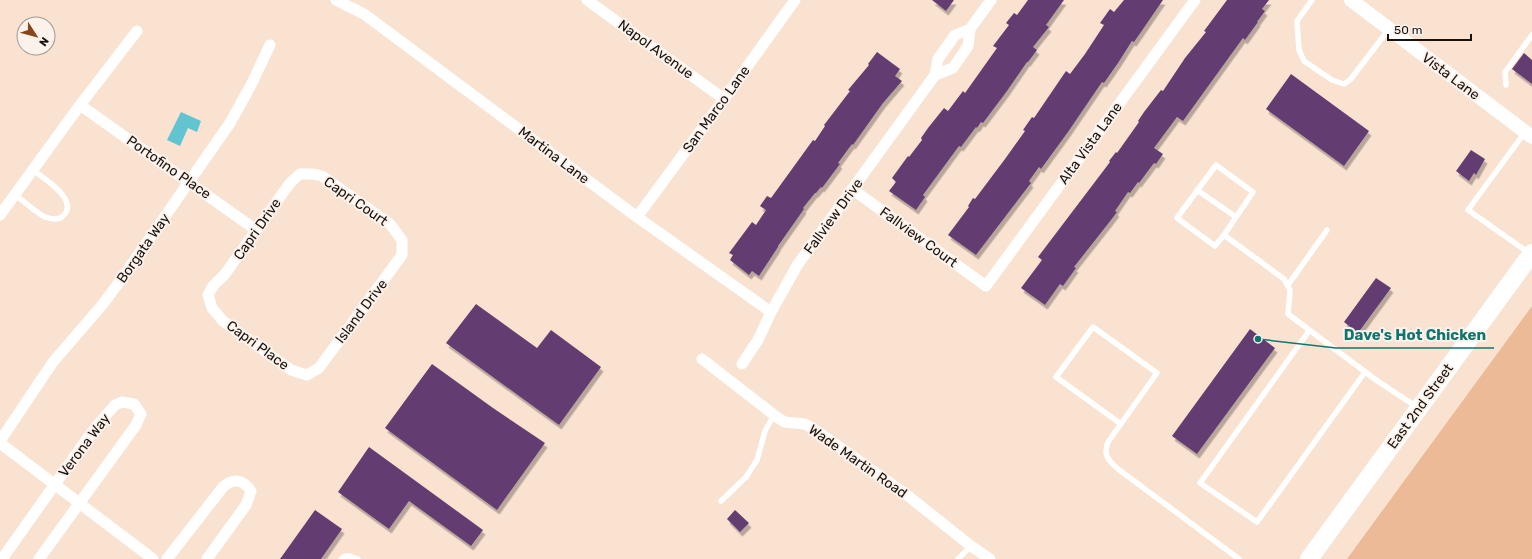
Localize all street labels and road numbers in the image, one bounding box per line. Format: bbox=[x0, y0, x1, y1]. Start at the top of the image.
street label: Napol Avenue bbox=[615, 16, 697, 83]
street label: Vista Lane bbox=[1418, 49, 1483, 104]
street label: San Marco Lane bbox=[679, 62, 754, 156]
street label: Alta Vista Lane bbox=[1055, 99, 1126, 188]
street label: Martina Lane bbox=[515, 123, 593, 188]
street label: Portofino Place bbox=[123, 132, 214, 203]
street label: Capri Court bbox=[320, 173, 391, 230]
street label: Fallview Drive bbox=[800, 175, 867, 257]
street label: Capri Drive bbox=[230, 195, 285, 263]
street label: Fallview Court bbox=[876, 203, 961, 272]
street label: Borgata Way bbox=[113, 210, 174, 286]
street label: Island Drive bbox=[332, 276, 391, 347]
street label: Capri Place bbox=[223, 317, 292, 374]
street label: East 2nd Street bbox=[1384, 360, 1457, 452]
street label: Verona Way bbox=[55, 410, 114, 480]
street label: Wade Martin Road bbox=[805, 421, 910, 502]

